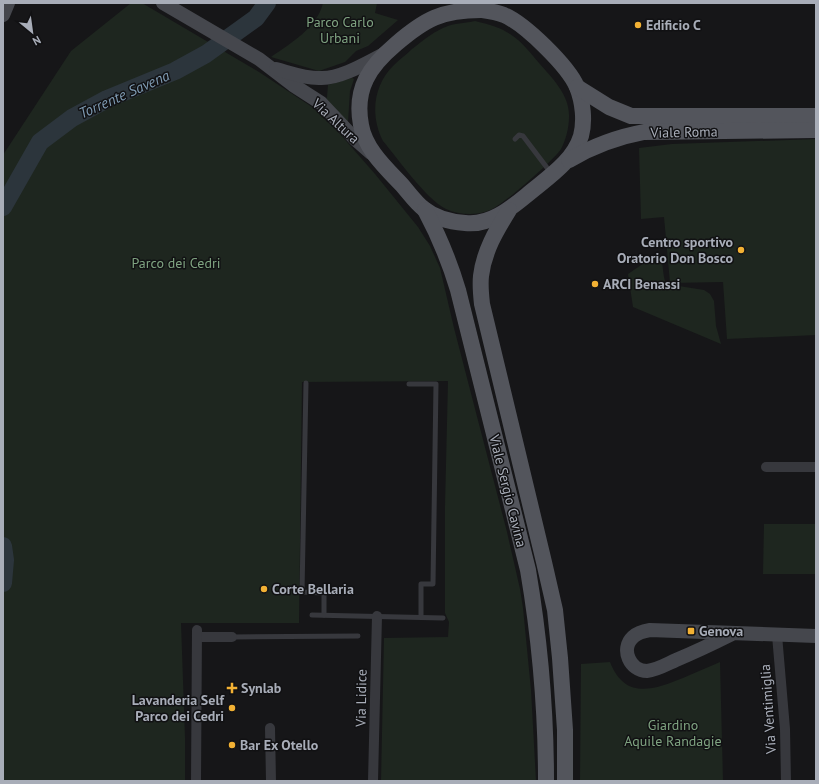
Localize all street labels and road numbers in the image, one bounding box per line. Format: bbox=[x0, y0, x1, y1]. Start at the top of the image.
street label: Via Altura bbox=[308, 94, 363, 147]
street label: Viale Roma bbox=[649, 122, 718, 142]
street label: Viale Sergio Cavina bbox=[485, 432, 531, 549]
street label: Via Ventimiglia bbox=[756, 664, 780, 755]
street label: Via Lidice bbox=[351, 669, 371, 728]

